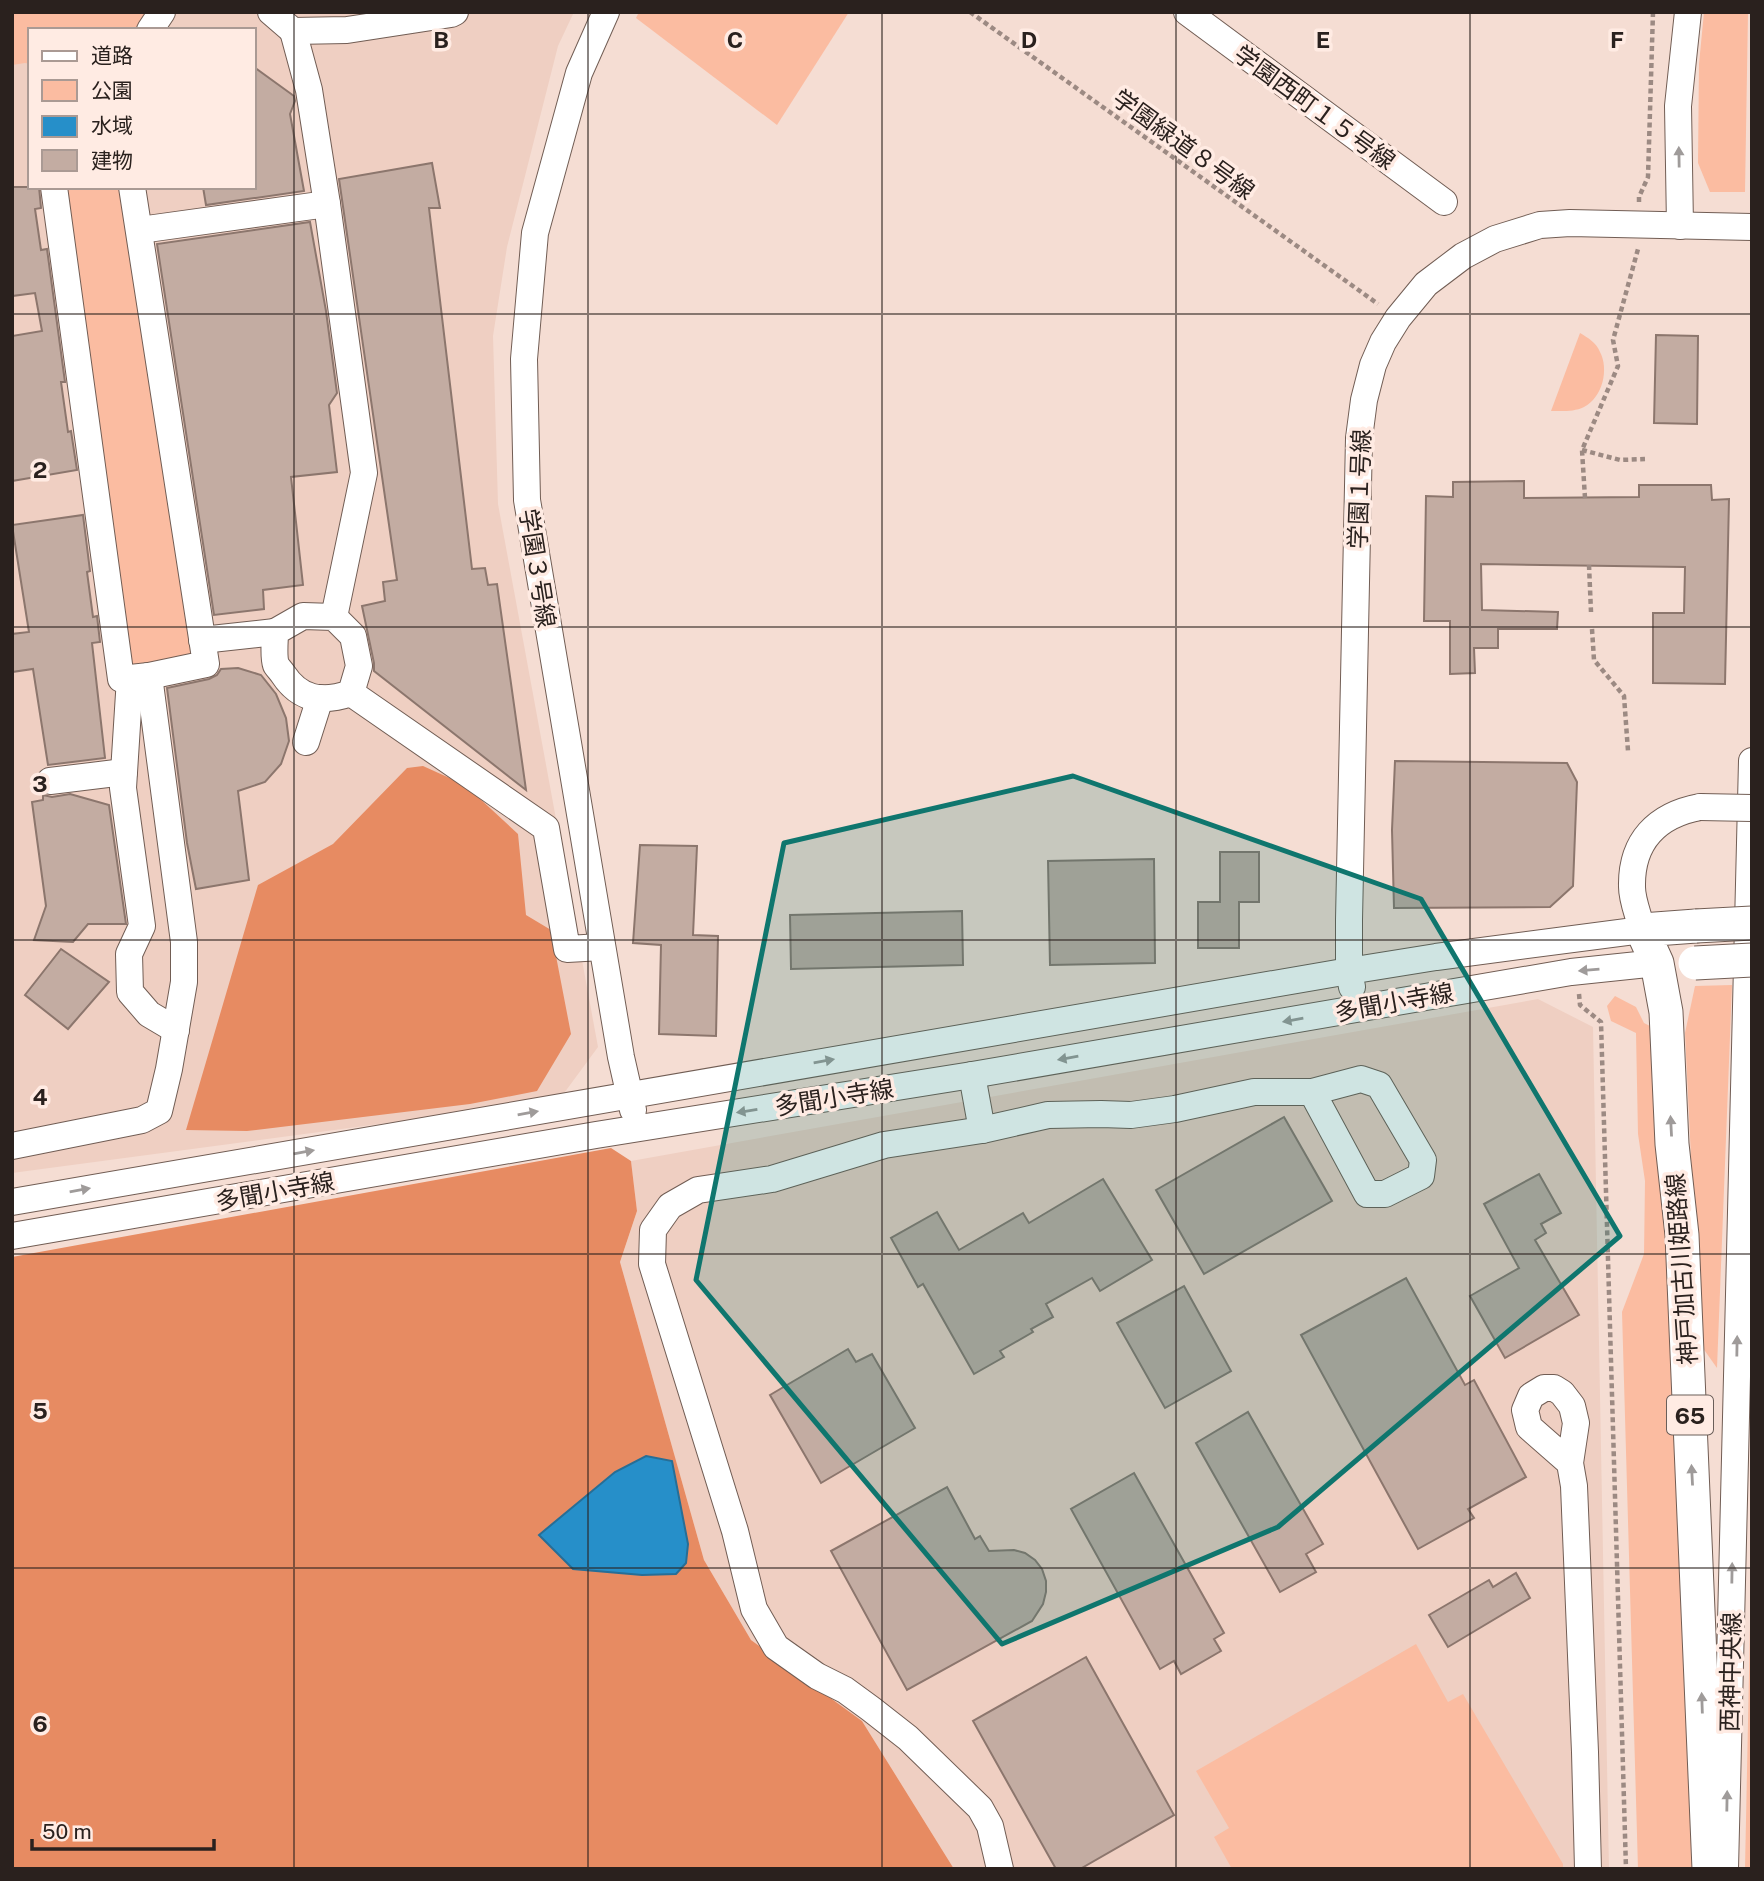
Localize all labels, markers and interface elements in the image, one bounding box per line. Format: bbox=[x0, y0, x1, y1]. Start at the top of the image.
text: B bbox=[433, 26, 449, 53]
text: C bbox=[727, 26, 743, 53]
text: D bbox=[1021, 26, 1037, 53]
text: E bbox=[1316, 26, 1330, 53]
text: F bbox=[1610, 26, 1624, 53]
legend bbox=[28, 28, 256, 189]
street label: 学園西町１５号線 bbox=[1229, 39, 1401, 175]
text: 道路 bbox=[91, 43, 133, 68]
text: 公園 bbox=[91, 78, 133, 103]
street label: 学園緑道８号線 bbox=[1108, 83, 1260, 205]
text: 水域 bbox=[91, 113, 133, 138]
one-way arrow bbox=[1673, 146, 1685, 168]
text: 建物 bbox=[91, 148, 133, 173]
street label: 学園１号線 bbox=[1343, 429, 1375, 549]
text: 2 bbox=[33, 456, 47, 483]
street label: 学園３号線 bbox=[515, 507, 561, 629]
text: 3 bbox=[32, 770, 48, 797]
one-way arrow bbox=[1578, 965, 1600, 976]
street label: 多聞小寺線 bbox=[1332, 978, 1456, 1026]
one-way arrow bbox=[1282, 1015, 1304, 1026]
one-way arrow bbox=[1057, 1053, 1079, 1064]
one-way arrow bbox=[813, 1055, 835, 1066]
street label: 多聞小寺線 bbox=[773, 1074, 895, 1120]
text: 4 bbox=[32, 1083, 48, 1110]
one-way arrow bbox=[736, 1106, 758, 1117]
one-way arrow bbox=[517, 1107, 539, 1118]
one-way arrow bbox=[1665, 1115, 1676, 1137]
one-way arrow bbox=[293, 1146, 315, 1157]
street label: 多聞小寺線 bbox=[213, 1167, 337, 1215]
street label: 神戸加古川姫路線 bbox=[1660, 1172, 1702, 1366]
one-way arrow bbox=[69, 1184, 91, 1195]
one-way arrow bbox=[1732, 1334, 1743, 1356]
road number: 65 bbox=[1667, 1396, 1713, 1434]
text: 5 bbox=[32, 1397, 48, 1424]
one-way arrow bbox=[1687, 1464, 1698, 1486]
one-way arrow bbox=[1726, 1562, 1738, 1584]
street label: 西神中央線 bbox=[1715, 1612, 1745, 1732]
one-way arrow bbox=[1697, 1691, 1708, 1713]
text: 6 bbox=[32, 1710, 48, 1737]
one-way arrow bbox=[1721, 1789, 1733, 1811]
scale bar bbox=[32, 1808, 214, 1852]
text: 50 m bbox=[42, 1819, 92, 1844]

